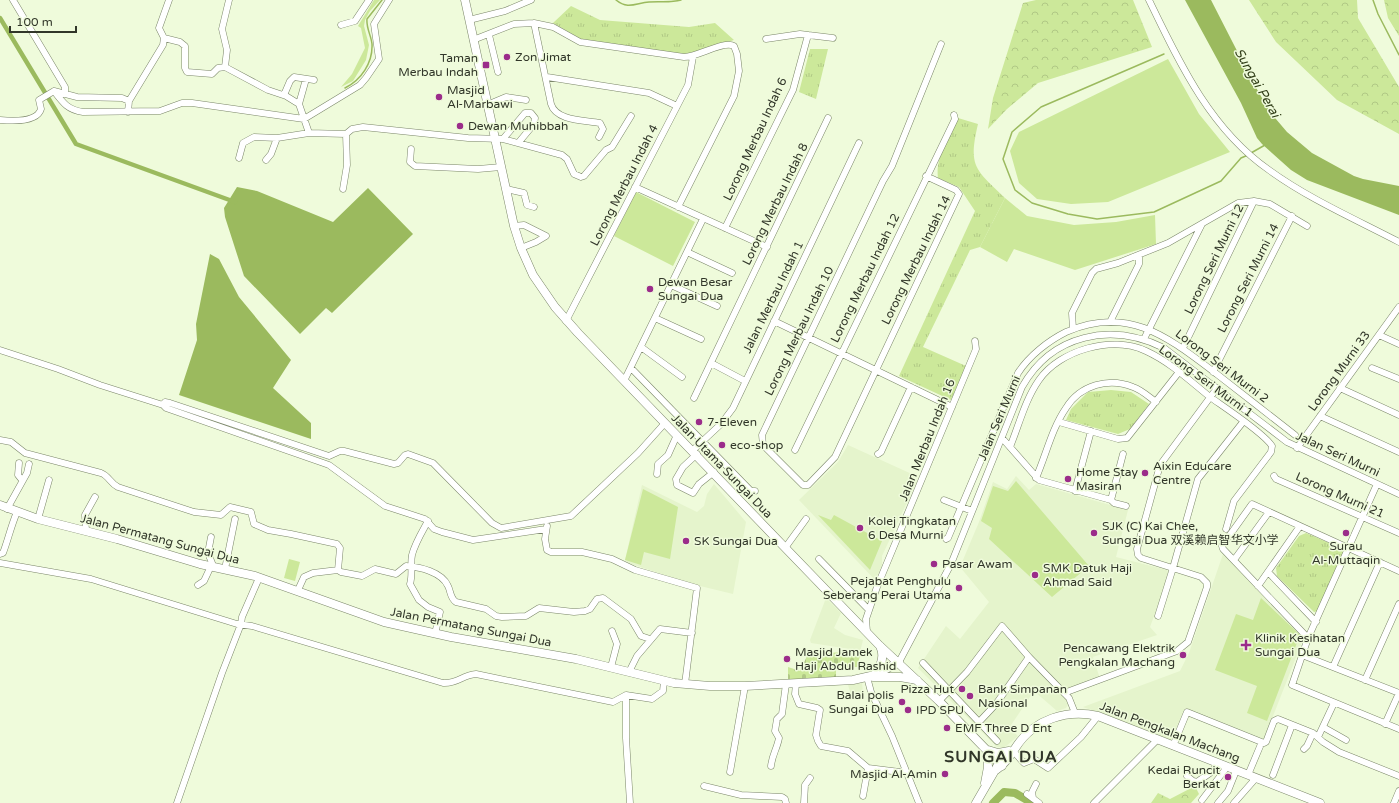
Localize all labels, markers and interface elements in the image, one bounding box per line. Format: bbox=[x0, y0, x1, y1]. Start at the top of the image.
scale bar bbox=[10, 8, 76, 34]
text: 100 m bbox=[16, 15, 53, 29]
water label: Sungai Perai bbox=[1231, 46, 1284, 122]
place label: Zon Jimat bbox=[515, 50, 572, 64]
place label: Taman Merbau Indah bbox=[398, 51, 478, 79]
marker: Zon Jimat bbox=[502, 52, 512, 62]
marker: Taman Merbau Indah bbox=[481, 60, 491, 70]
street label: Lorong Merbau Indah 6 bbox=[720, 75, 790, 203]
place label: Masjid Al-Marbawi bbox=[447, 83, 513, 111]
marker: Masjid Al-Marbawi bbox=[434, 92, 444, 102]
place label: Dewan Muhibbah bbox=[468, 119, 568, 133]
marker: Dewan Muhibbah bbox=[455, 121, 465, 131]
street label: Lorong Merbau Indah 4 bbox=[587, 122, 661, 248]
street label: Lorong Merbau Indah 8 bbox=[739, 141, 811, 267]
street label: Lorong Merbau Indah 14 bbox=[879, 193, 954, 327]
street label: Lorong Seri Murni 12 bbox=[1181, 202, 1247, 316]
street label: Lorong Merbau Indah 12 bbox=[828, 211, 902, 345]
street label: Lorong Seri Murni 14 bbox=[1214, 221, 1282, 335]
street label: Jalan Merbau Indah 1 bbox=[740, 239, 806, 355]
street label: Lorong Merbau Indah 10 bbox=[762, 264, 837, 398]
place label: Dewan Besar Sungai Dua bbox=[658, 275, 733, 303]
marker: Dewan Besar Sungai Dua bbox=[645, 284, 655, 294]
street label: Lorong Seri Murni 2 bbox=[1173, 326, 1271, 406]
street label: Lorong Murni 33 bbox=[1305, 328, 1373, 414]
street label: Lorong Seri Murni 1 bbox=[1156, 342, 1256, 420]
street label: Jalan Seri Murni bbox=[975, 373, 1023, 463]
street label: Jalan Merbau Indah 16 bbox=[896, 377, 958, 503]
street label: Jalan Utama Sungai Dua bbox=[669, 411, 775, 521]
place label: 7-Eleven bbox=[707, 415, 757, 429]
marker: 7-Eleven bbox=[694, 417, 704, 427]
street label: Jalan Seri Murni bbox=[1294, 428, 1382, 480]
place label: eco-shop bbox=[730, 438, 783, 452]
marker: eco-shop bbox=[717, 440, 727, 450]
place label: Aixin Educare Centre bbox=[1153, 459, 1232, 487]
place label: Home Stay Masiran bbox=[1076, 465, 1138, 493]
marker: Aixin Educare Centre bbox=[1140, 468, 1150, 478]
street label: Lorong Murni 21 bbox=[1293, 469, 1387, 521]
marker: Home Stay Masiran bbox=[1063, 474, 1073, 484]
street label: Jalan Permatang Sungai Dua bbox=[79, 511, 241, 567]
place label: Kolej Tingkatan 6 Desa Murni bbox=[868, 514, 956, 542]
place label: SJK (C) Kai Chee, Sungai Dua 双溪赖启智华文小学 bbox=[1102, 519, 1278, 547]
marker: Kolej Tingkatan 6 Desa Murni bbox=[855, 523, 865, 533]
marker: SJK (C) Kai Chee, Sungai Dua 双溪赖启智华文小学 bbox=[1089, 528, 1099, 538]
marker: Surau Al-Muttaqin bbox=[1341, 528, 1351, 538]
place label: SK Sungai Dua bbox=[694, 534, 778, 548]
marker: SK Sungai Dua bbox=[681, 536, 691, 546]
place label: Surau Al-Muttaqin bbox=[1312, 539, 1380, 567]
place label: Pasar Awam bbox=[942, 557, 1012, 571]
marker: Pasar Awam bbox=[929, 559, 939, 569]
place label: SMK Datuk Haji Ahmad Said bbox=[1043, 561, 1132, 589]
marker: SMK Datuk Haji Ahmad Said bbox=[1030, 570, 1040, 580]
place label: Pejabat Penghulu Seberang Perai Utama bbox=[823, 574, 951, 602]
marker: Pejabat Penghulu Seberang Perai Utama bbox=[954, 583, 964, 593]
street label: Jalan Permatang Sungai Dua bbox=[389, 604, 553, 650]
place label: Klinik Kesihatan Sungai Dua bbox=[1255, 631, 1345, 659]
marker: Klinik Kesihatan Sungai Dua bbox=[1240, 639, 1252, 651]
place label: Pencawang Elektrik Pengkalan Machang bbox=[1058, 641, 1175, 669]
place label: Masjid Jamek Haji Abdul Rashid bbox=[795, 645, 896, 673]
marker: Pencawang Elektrik Pengkalan Machang bbox=[1178, 650, 1188, 660]
marker: Masjid Jamek Haji Abdul Rashid bbox=[782, 654, 792, 664]
place label: Pizza Hut bbox=[900, 682, 954, 696]
place label: Bank Simpanan Nasional bbox=[978, 682, 1067, 710]
marker: Pizza Hut bbox=[957, 684, 967, 694]
place label: Balai polis Sungai Dua bbox=[829, 688, 894, 716]
marker: Bank Simpanan Nasional bbox=[965, 691, 975, 701]
marker: Balai polis Sungai Dua bbox=[897, 697, 907, 707]
street label: Jalan Pengkalan Machang bbox=[1098, 699, 1242, 765]
place label: IPD SPU bbox=[916, 703, 964, 717]
marker: IPD SPU bbox=[903, 705, 913, 715]
place label: EMF Three D Ent bbox=[955, 721, 1052, 735]
marker: EMF Three D Ent bbox=[942, 723, 952, 733]
district label: SUNGAI DUA bbox=[944, 747, 1058, 767]
place label: Kedai Runcit Berkat bbox=[1148, 763, 1220, 791]
place label: Masjid Al-Amin bbox=[850, 767, 937, 781]
marker: Masjid Al-Amin bbox=[940, 769, 950, 779]
marker: Kedai Runcit Berkat bbox=[1223, 772, 1233, 782]

